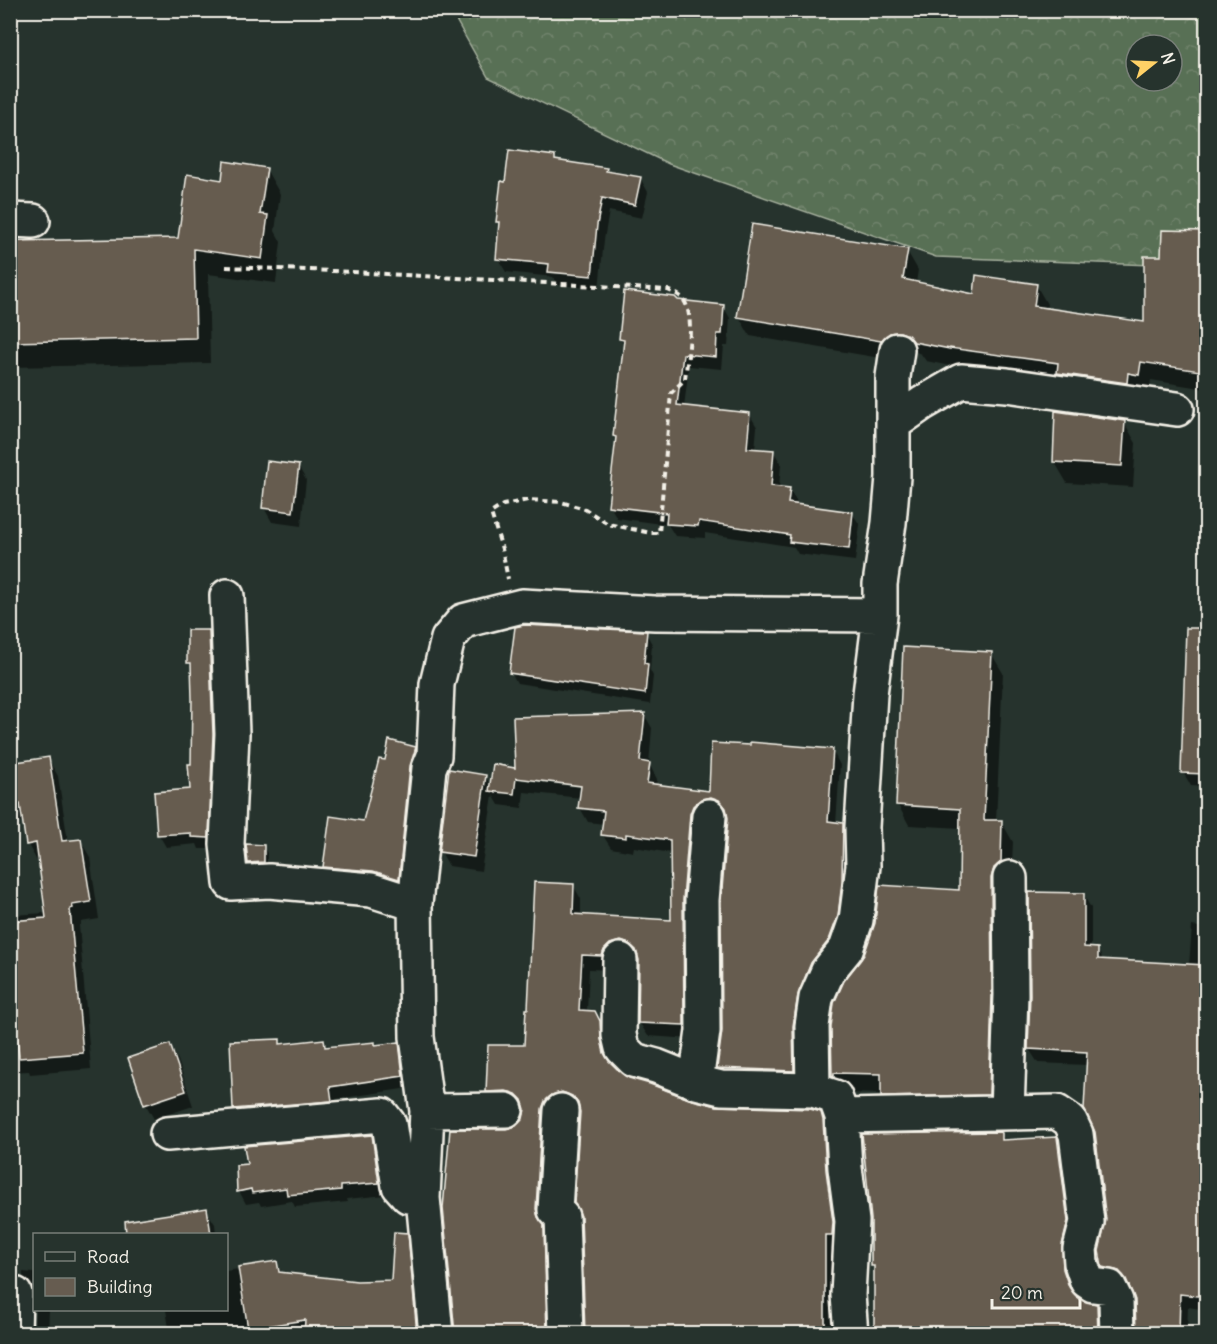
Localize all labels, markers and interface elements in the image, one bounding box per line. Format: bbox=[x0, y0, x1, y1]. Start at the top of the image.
north arrow bbox=[1124, 33, 1184, 93]
text: N bbox=[1157, 50, 1179, 67]
legend bbox=[33, 1233, 228, 1311]
text: Road bbox=[87, 1245, 130, 1268]
scale bar bbox=[992, 1272, 1080, 1310]
text: Building bbox=[87, 1275, 152, 1298]
text: 20 m bbox=[1001, 1281, 1043, 1304]

